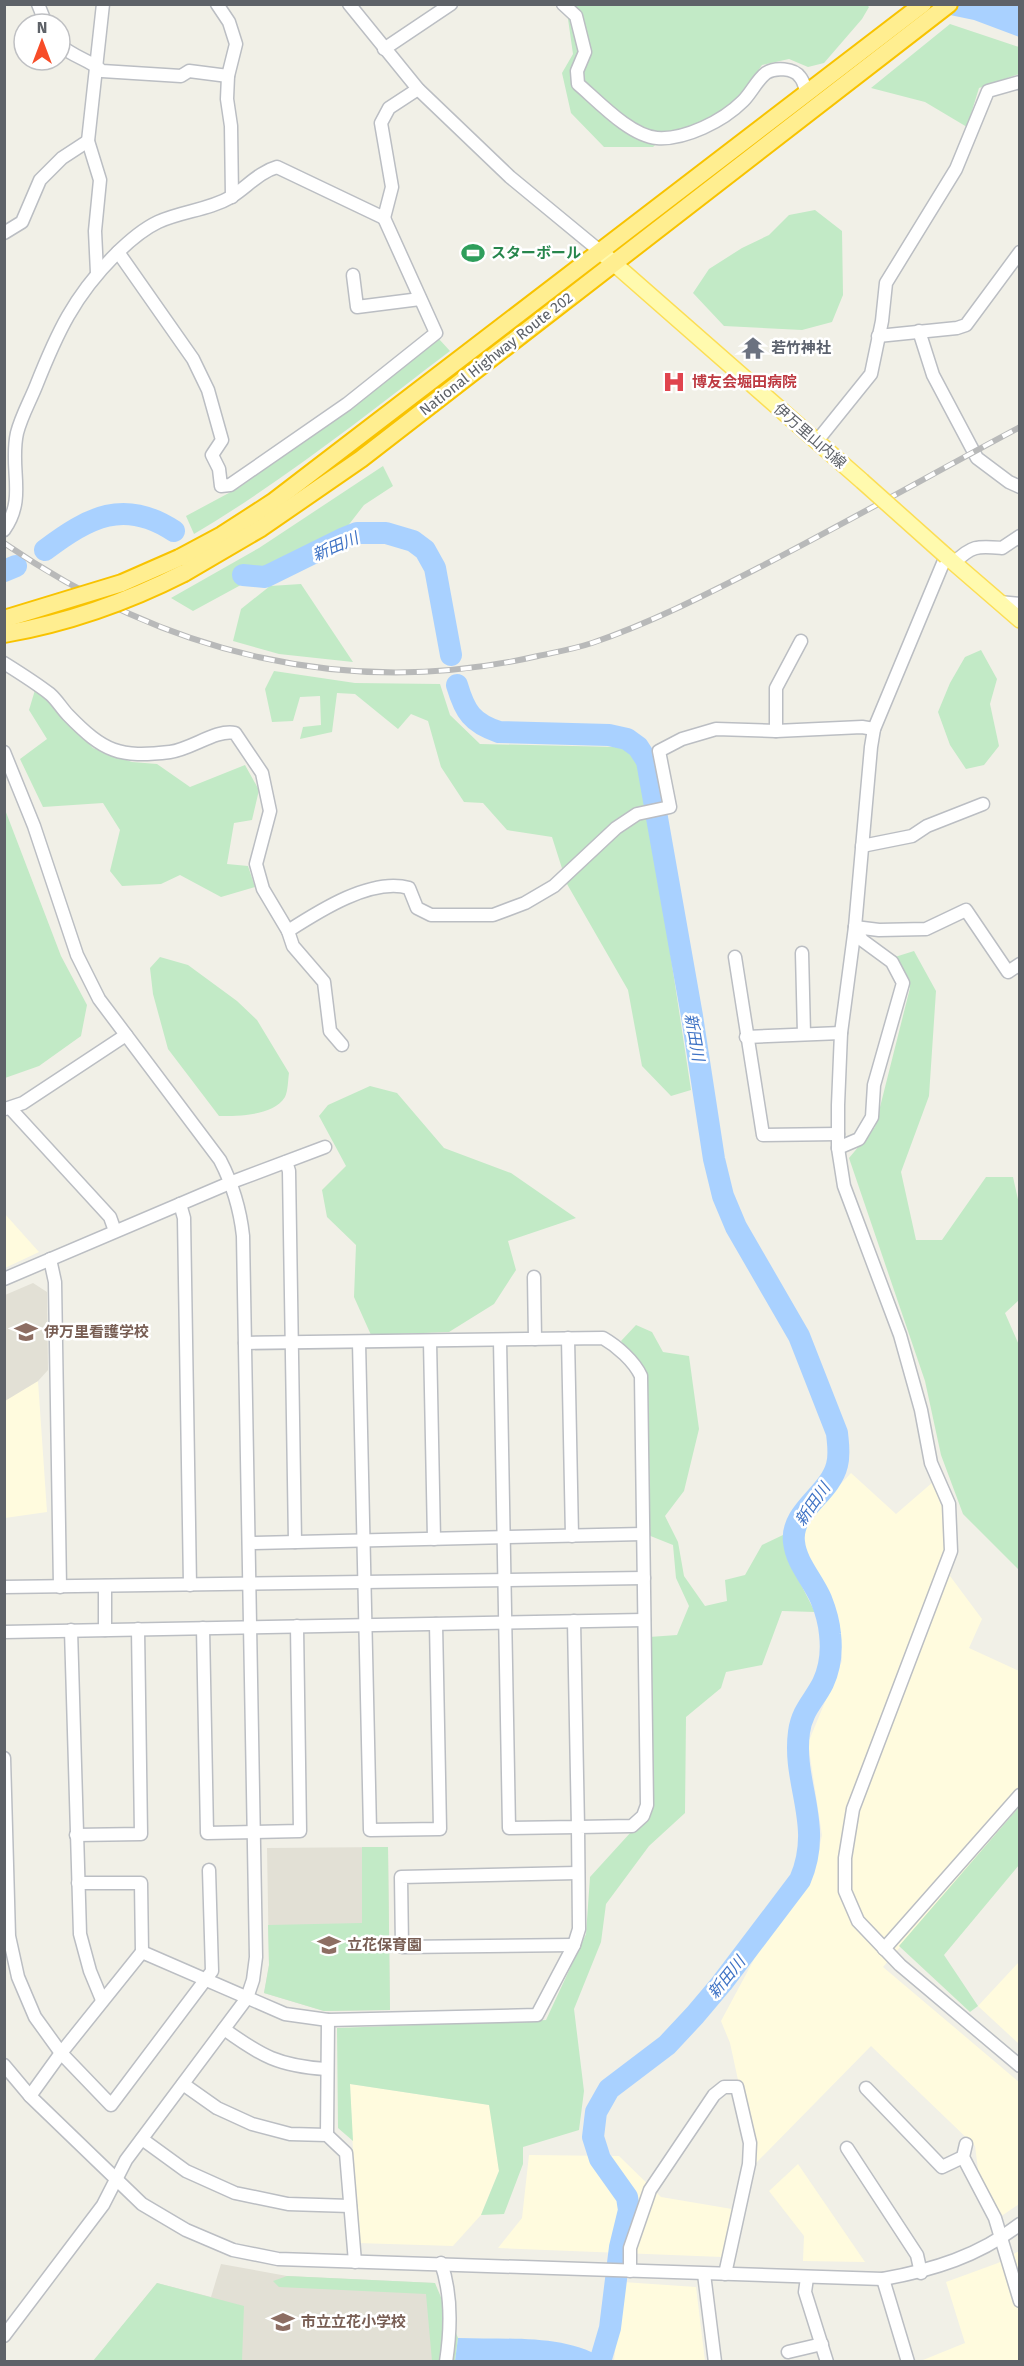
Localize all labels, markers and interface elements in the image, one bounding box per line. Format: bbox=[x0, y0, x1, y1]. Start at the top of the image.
north arrow bbox=[12, 12, 72, 72]
text: N bbox=[37, 18, 47, 37]
sports icon: スターボール bbox=[460, 240, 486, 266]
place label: スターボール bbox=[491, 244, 581, 262]
street label: National Highway Route 202 bbox=[416, 289, 576, 419]
temple icon: 若竹神社 bbox=[740, 335, 766, 361]
place label: 若竹神社 bbox=[771, 339, 831, 357]
hospital icon: 博友会堀田病院 bbox=[661, 369, 687, 395]
place label: 博友会堀田病院 bbox=[692, 373, 797, 391]
street label: 伊万里山内線 bbox=[770, 400, 850, 472]
water label: 新田川 bbox=[309, 528, 363, 565]
water label: 新田川 bbox=[681, 1012, 708, 1064]
school or university icon: 伊万里看護学校 bbox=[13, 1319, 39, 1345]
place label: 伊万里看護学校 bbox=[44, 1323, 149, 1341]
water label: 新田川 bbox=[791, 1478, 835, 1529]
school or university icon: 立花保育園 bbox=[316, 1932, 342, 1958]
place label: 立花保育園 bbox=[347, 1936, 422, 1954]
water label: 新田川 bbox=[704, 1951, 750, 2002]
school or university icon: 市立立花小学校 bbox=[270, 2309, 296, 2335]
place label: 市立立花小学校 bbox=[301, 2313, 406, 2331]

